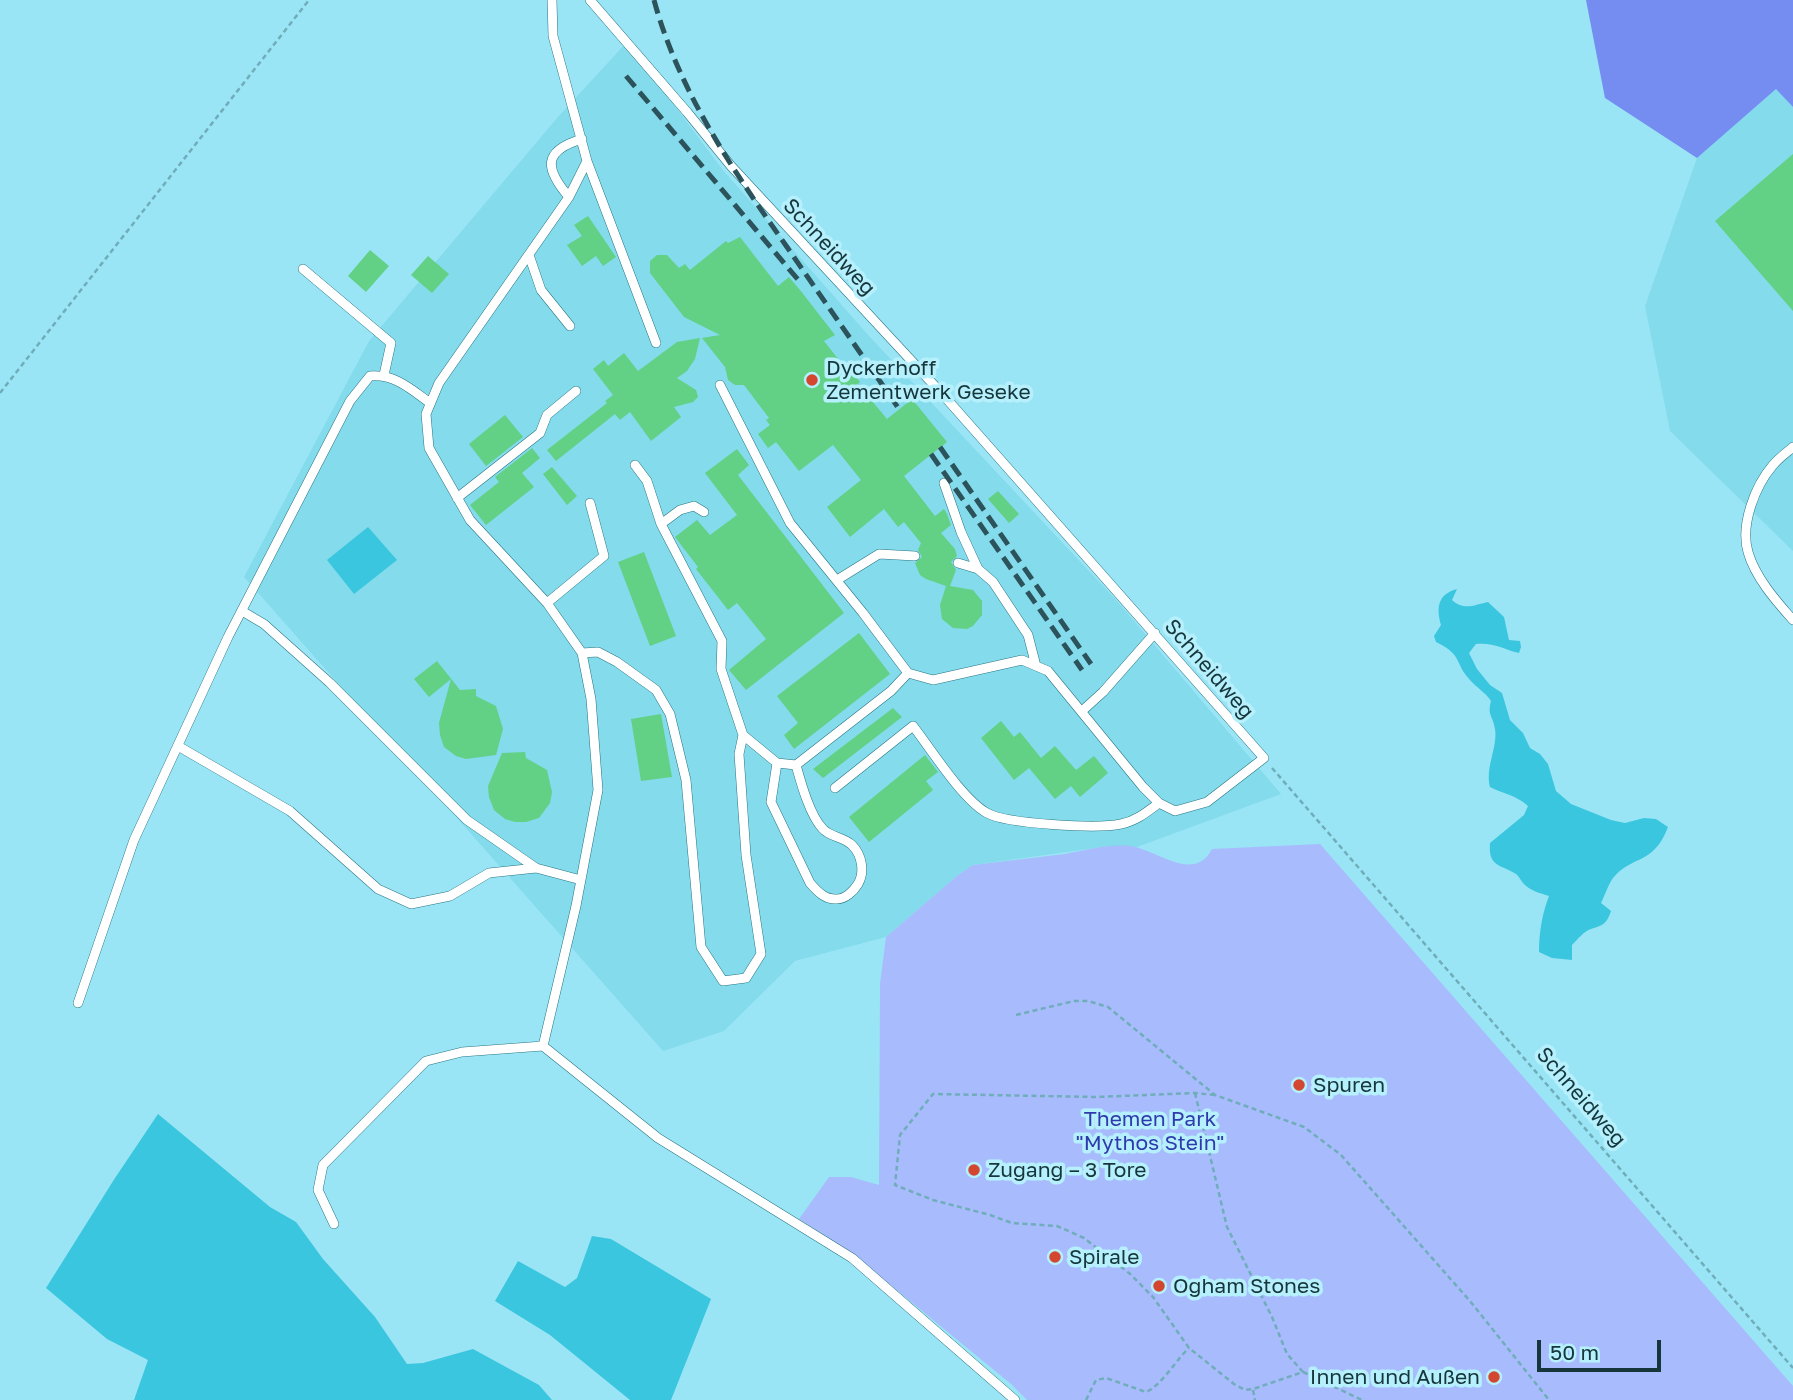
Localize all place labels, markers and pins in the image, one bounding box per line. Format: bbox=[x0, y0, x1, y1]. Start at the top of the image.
place label: Dyckerhoff Zementwerk Geseke bbox=[826, 355, 1031, 405]
marker: Dyckerhoff Zementwerk Geseke bbox=[804, 372, 820, 388]
place label: Spuren bbox=[1313, 1072, 1385, 1098]
marker: Spuren bbox=[1291, 1077, 1307, 1093]
place label: Zugang – 3 Tore bbox=[988, 1157, 1147, 1183]
marker: Zugang – 3 Tore bbox=[966, 1162, 982, 1178]
place label: Spirale bbox=[1069, 1244, 1140, 1270]
marker: Spirale bbox=[1047, 1249, 1063, 1265]
place label: Ogham Stones bbox=[1173, 1273, 1320, 1299]
marker: Ogham Stones bbox=[1151, 1278, 1167, 1294]
place label: Innen und Außen bbox=[1310, 1364, 1480, 1390]
marker: Innen und Außen bbox=[1486, 1369, 1502, 1385]

